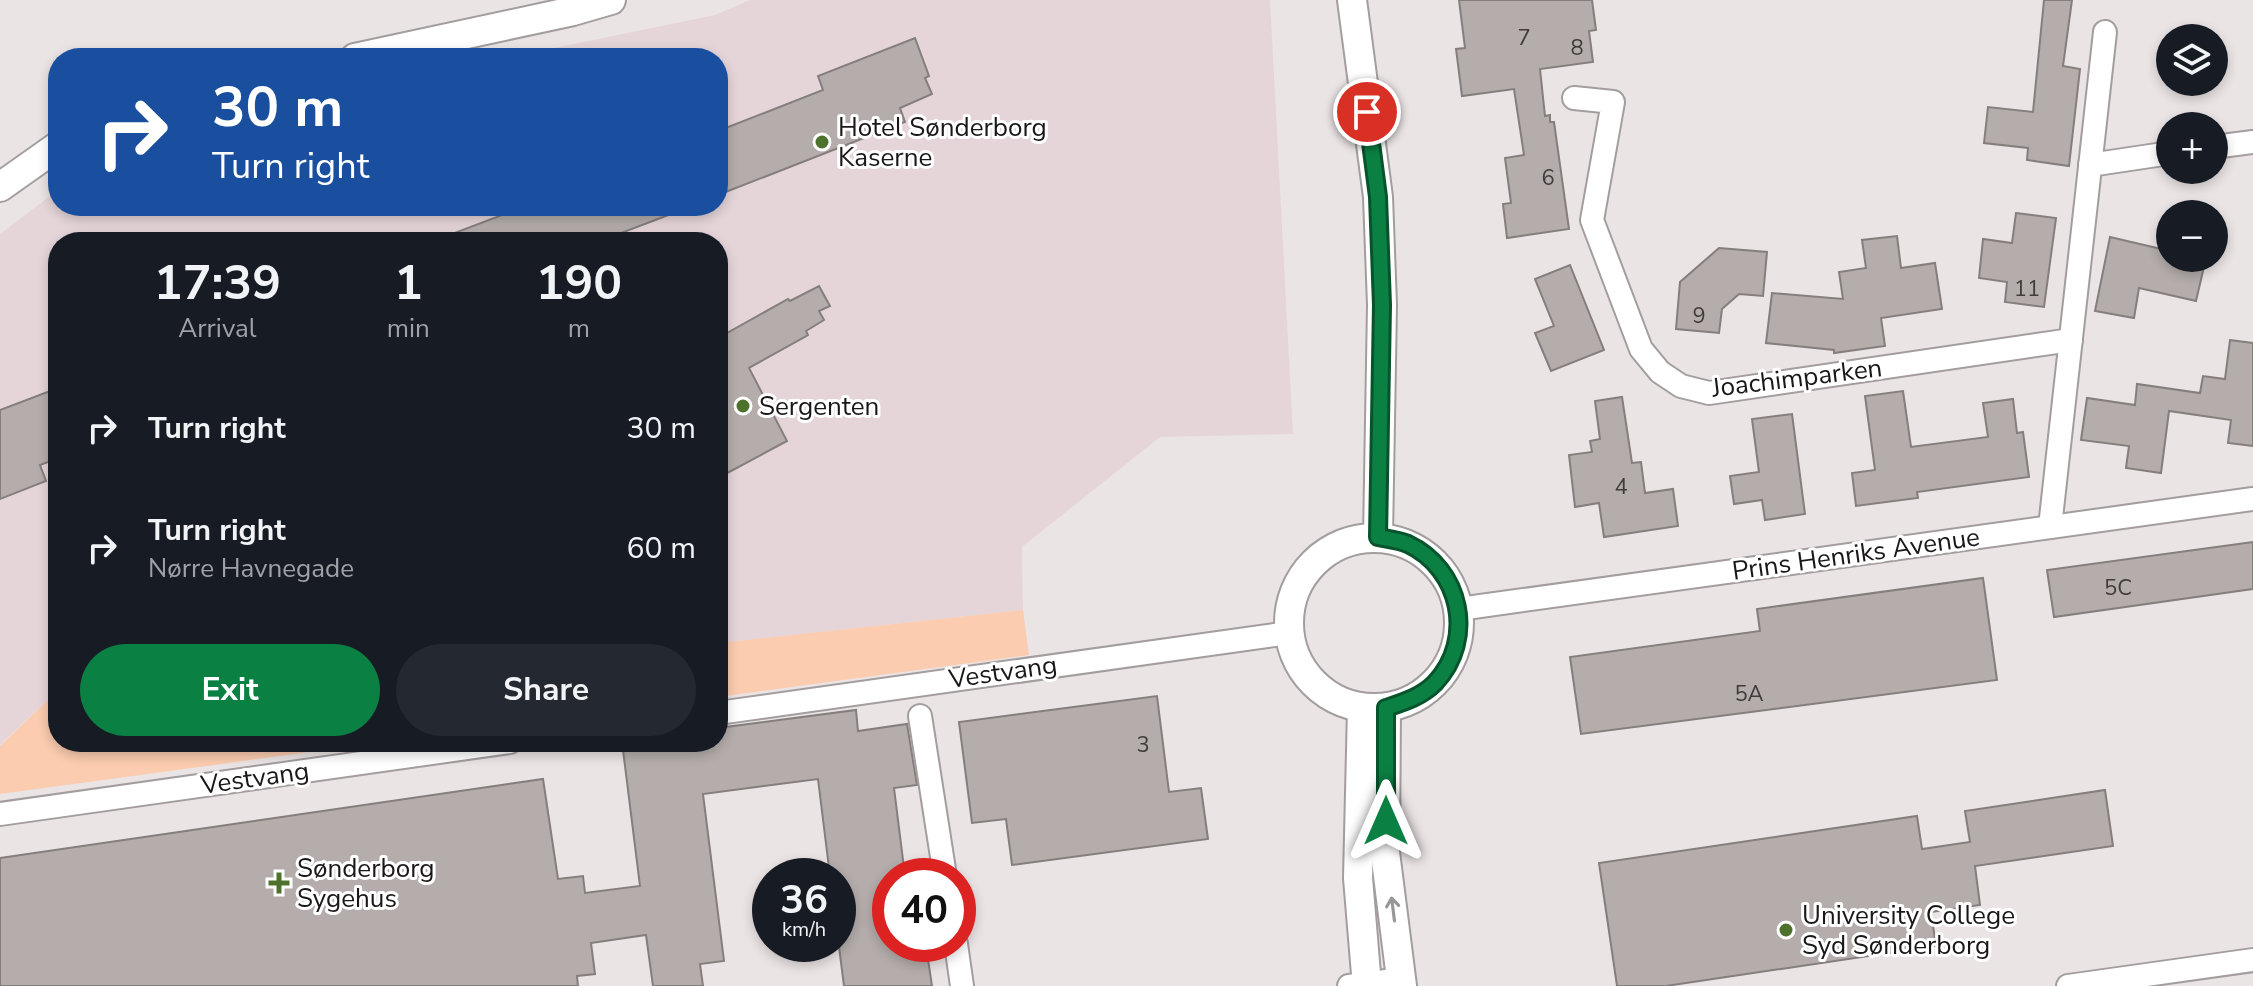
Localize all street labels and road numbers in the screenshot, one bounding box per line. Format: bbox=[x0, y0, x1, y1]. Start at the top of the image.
street label: Joachimparken bbox=[1709, 350, 1884, 406]
street label: Prins Henriks Avenue bbox=[1730, 519, 1982, 589]
street label: Vestvang bbox=[946, 647, 1059, 697]
street label: Vestvang bbox=[198, 753, 311, 803]

